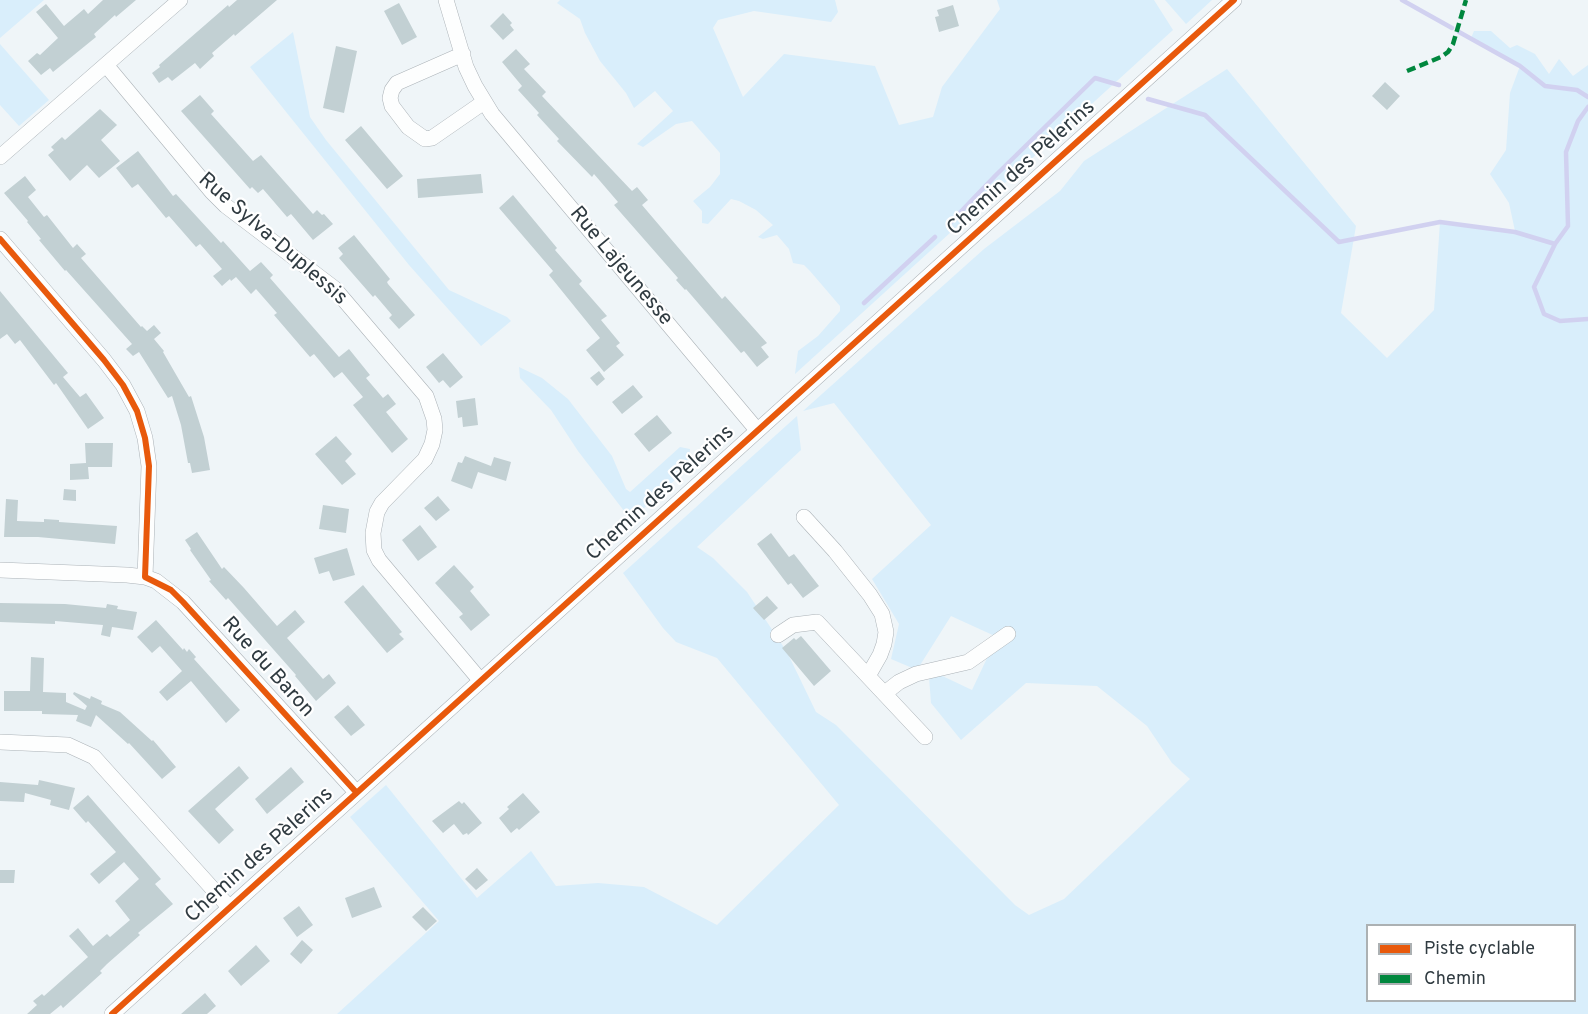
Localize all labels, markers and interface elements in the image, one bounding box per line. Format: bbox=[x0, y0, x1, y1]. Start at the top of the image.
street label: Chemin des Pèlerins bbox=[943, 96, 1101, 242]
street label: Rue Sylva-Duplessis bbox=[192, 168, 352, 312]
street label: Rue Lajeunesse bbox=[563, 202, 677, 332]
street label: Chemin des Pèlerins bbox=[582, 421, 740, 567]
street label: Rue du Baron bbox=[215, 613, 319, 723]
street label: Chemin des Pèlerins bbox=[181, 783, 339, 929]
legend bbox=[1366, 924, 1576, 1002]
text: Piste cyclable bbox=[1424, 938, 1535, 961]
text: Chemin bbox=[1424, 968, 1486, 991]

